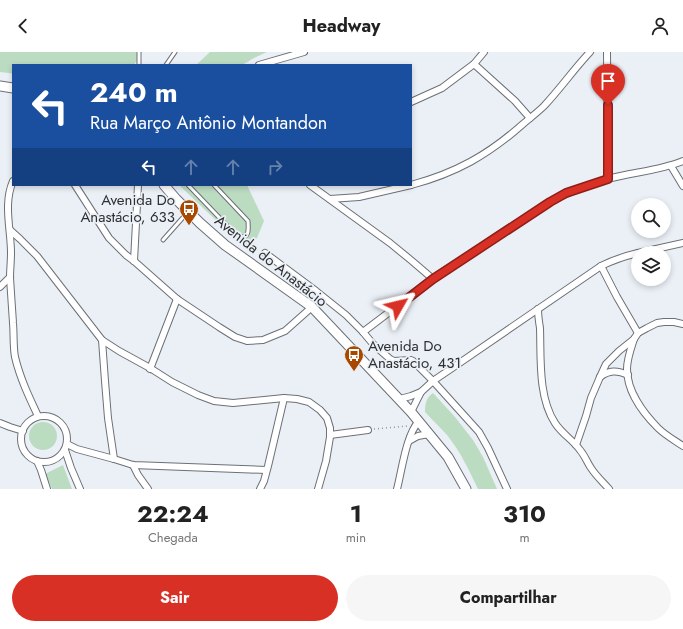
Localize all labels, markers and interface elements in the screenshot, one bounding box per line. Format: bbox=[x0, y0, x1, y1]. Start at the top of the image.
text: Headway bbox=[303, 13, 380, 39]
icon: back bbox=[12, 15, 34, 37]
icon: person bbox=[649, 15, 671, 37]
pin bbox=[591, 64, 625, 105]
icon: arrive bbox=[597, 70, 619, 92]
text: 240 m bbox=[90, 72, 178, 113]
icon: left bbox=[24, 80, 76, 132]
text: Rua Março Antônio Montandon bbox=[90, 110, 327, 136]
icon: left bbox=[138, 156, 160, 178]
icon: ahead bbox=[180, 156, 202, 178]
icon: ahead bbox=[222, 156, 244, 178]
icon: right bbox=[264, 156, 286, 178]
place label: Avenida Do Anastácio, 633 bbox=[80, 189, 175, 228]
bus stop icon: Avenida Do Anastácio, 633 bbox=[178, 198, 200, 226]
map controls bbox=[631, 198, 671, 286]
button: search bbox=[631, 198, 671, 238]
street label: Avenida do Anastácio bbox=[210, 210, 332, 312]
button: layers bbox=[631, 246, 671, 286]
position arrow bbox=[377, 285, 419, 327]
place label: Avenida Do Anastácio, 431 bbox=[368, 335, 461, 374]
bus stop icon: Avenida Do Anastácio, 431 bbox=[343, 344, 365, 372]
text: 22:24 bbox=[137, 496, 209, 531]
text: 1 bbox=[350, 496, 362, 531]
text: 310 bbox=[503, 496, 546, 531]
text: Chegada bbox=[148, 528, 198, 547]
text: min bbox=[346, 528, 366, 547]
text: m bbox=[519, 528, 530, 547]
button: Sair bbox=[12, 575, 338, 621]
button: Compartilhar bbox=[346, 575, 671, 621]

